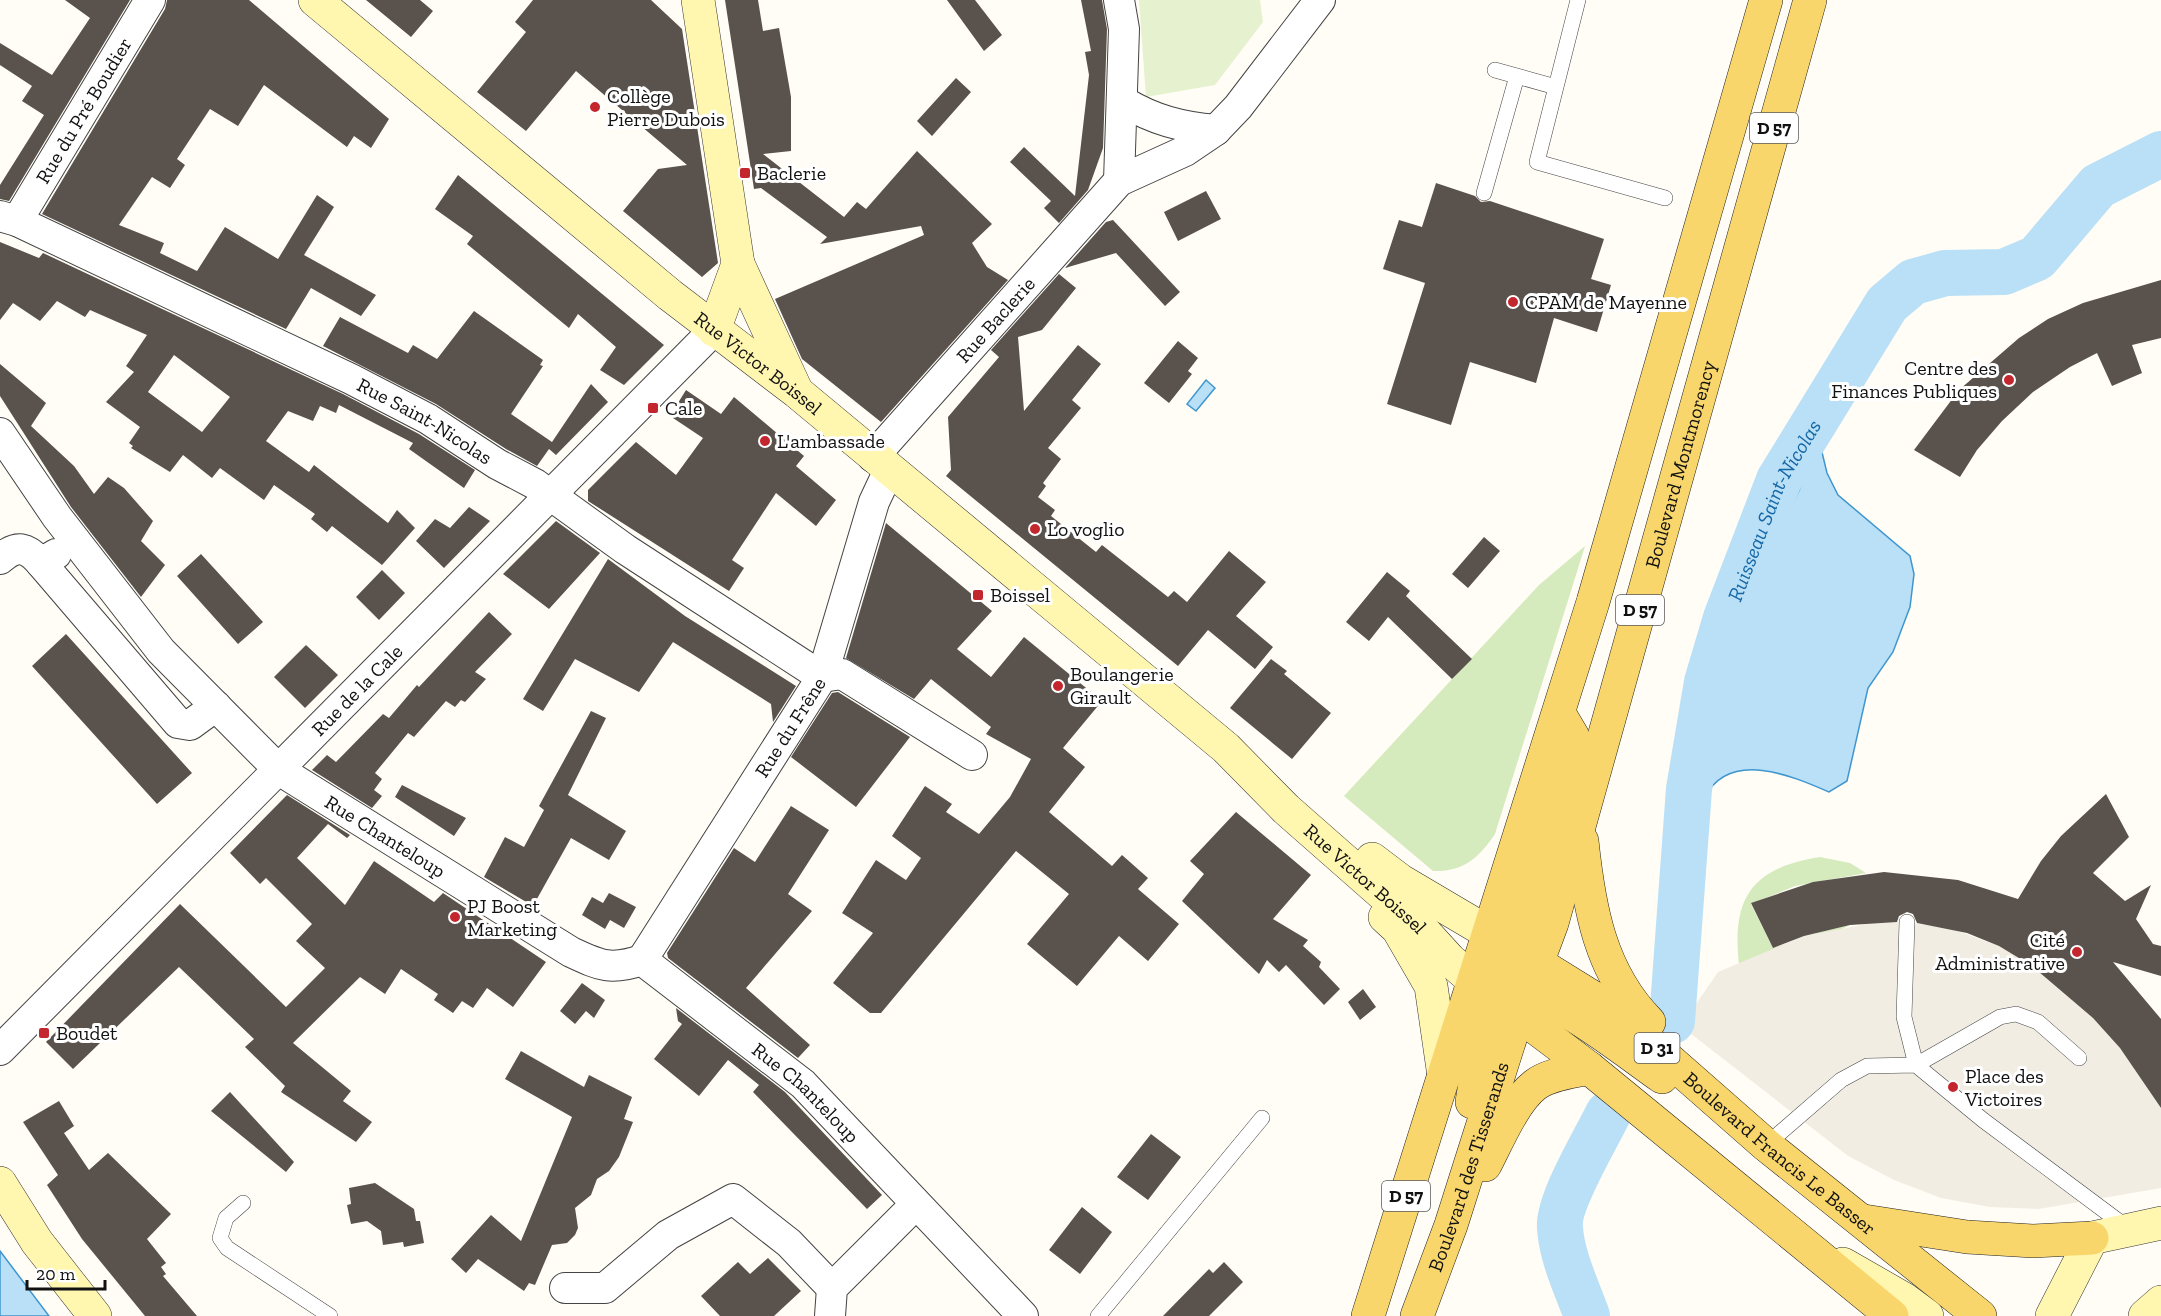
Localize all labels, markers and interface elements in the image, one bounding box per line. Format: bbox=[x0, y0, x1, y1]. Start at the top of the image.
street label: Rue du Pré Boudier bbox=[30, 33, 137, 188]
place label: Collège Pierre Dubois bbox=[607, 84, 725, 131]
marker: Collège Pierre Dubois bbox=[588, 100, 602, 114]
road number: D 57 bbox=[1750, 113, 1798, 143]
place label: Baclerie bbox=[757, 161, 826, 185]
marker: Baclerie bbox=[738, 166, 752, 180]
street label: Rue Baclerie bbox=[951, 272, 1040, 367]
place label: CPAM de Mayenne bbox=[1525, 290, 1687, 314]
marker: CPAM de Mayenne bbox=[1506, 295, 1520, 309]
street label: Rue Victor Boissel bbox=[690, 306, 827, 420]
place label: Centre des Finances Publiques bbox=[1831, 356, 1997, 403]
street label: Boulevard Montmorency bbox=[1640, 357, 1721, 571]
street label: Rue Saint-Nicolas bbox=[353, 372, 497, 470]
marker: Centre des Finances Publiques bbox=[2002, 373, 2016, 387]
place label: Cale bbox=[665, 396, 702, 420]
marker: Cale bbox=[646, 401, 660, 415]
water label: Ruisseau Saint-Nicolas bbox=[1721, 415, 1826, 604]
place label: L'ambassade bbox=[777, 429, 885, 453]
marker: L'ambassade bbox=[758, 434, 772, 448]
place label: Lo voglio bbox=[1047, 517, 1124, 541]
marker: Lo voglio bbox=[1028, 522, 1042, 536]
place label: Boissel bbox=[990, 583, 1050, 607]
marker: Boissel bbox=[971, 588, 985, 602]
road number: D 57 bbox=[1616, 595, 1664, 625]
street label: Rue de la Cale bbox=[306, 639, 408, 741]
place label: Boulangerie Girault bbox=[1070, 662, 1174, 709]
street label: Rue du Frêne bbox=[749, 673, 831, 782]
marker: Boulangerie Girault bbox=[1051, 679, 1065, 693]
street label: Rue Chanteloup bbox=[321, 790, 450, 883]
street label: Rue Victor Boissel bbox=[1299, 819, 1432, 938]
place label: PJ Boost Marketing bbox=[467, 894, 557, 941]
marker: PJ Boost Marketing bbox=[448, 910, 462, 924]
place label: Cité Administrative bbox=[1935, 928, 2065, 975]
marker: Cité Administrative bbox=[2070, 945, 2084, 959]
place label: Boudet bbox=[56, 1021, 118, 1045]
marker: Boudet bbox=[37, 1026, 51, 1040]
road number: D 31 bbox=[1634, 1033, 1680, 1063]
street label: Rue Chanteloup bbox=[747, 1037, 864, 1148]
street label: Boulevard des Tisserands bbox=[1423, 1059, 1514, 1275]
place label: Place des Victoires bbox=[1964, 1064, 2044, 1111]
street label: Boulevard Francis Le Basser bbox=[1679, 1067, 1881, 1240]
marker: Place des Victoires bbox=[1946, 1080, 1960, 1094]
road number: D 57 bbox=[1382, 1181, 1430, 1211]
scale bar bbox=[27, 1253, 105, 1291]
text: 20 m bbox=[36, 1263, 76, 1285]

